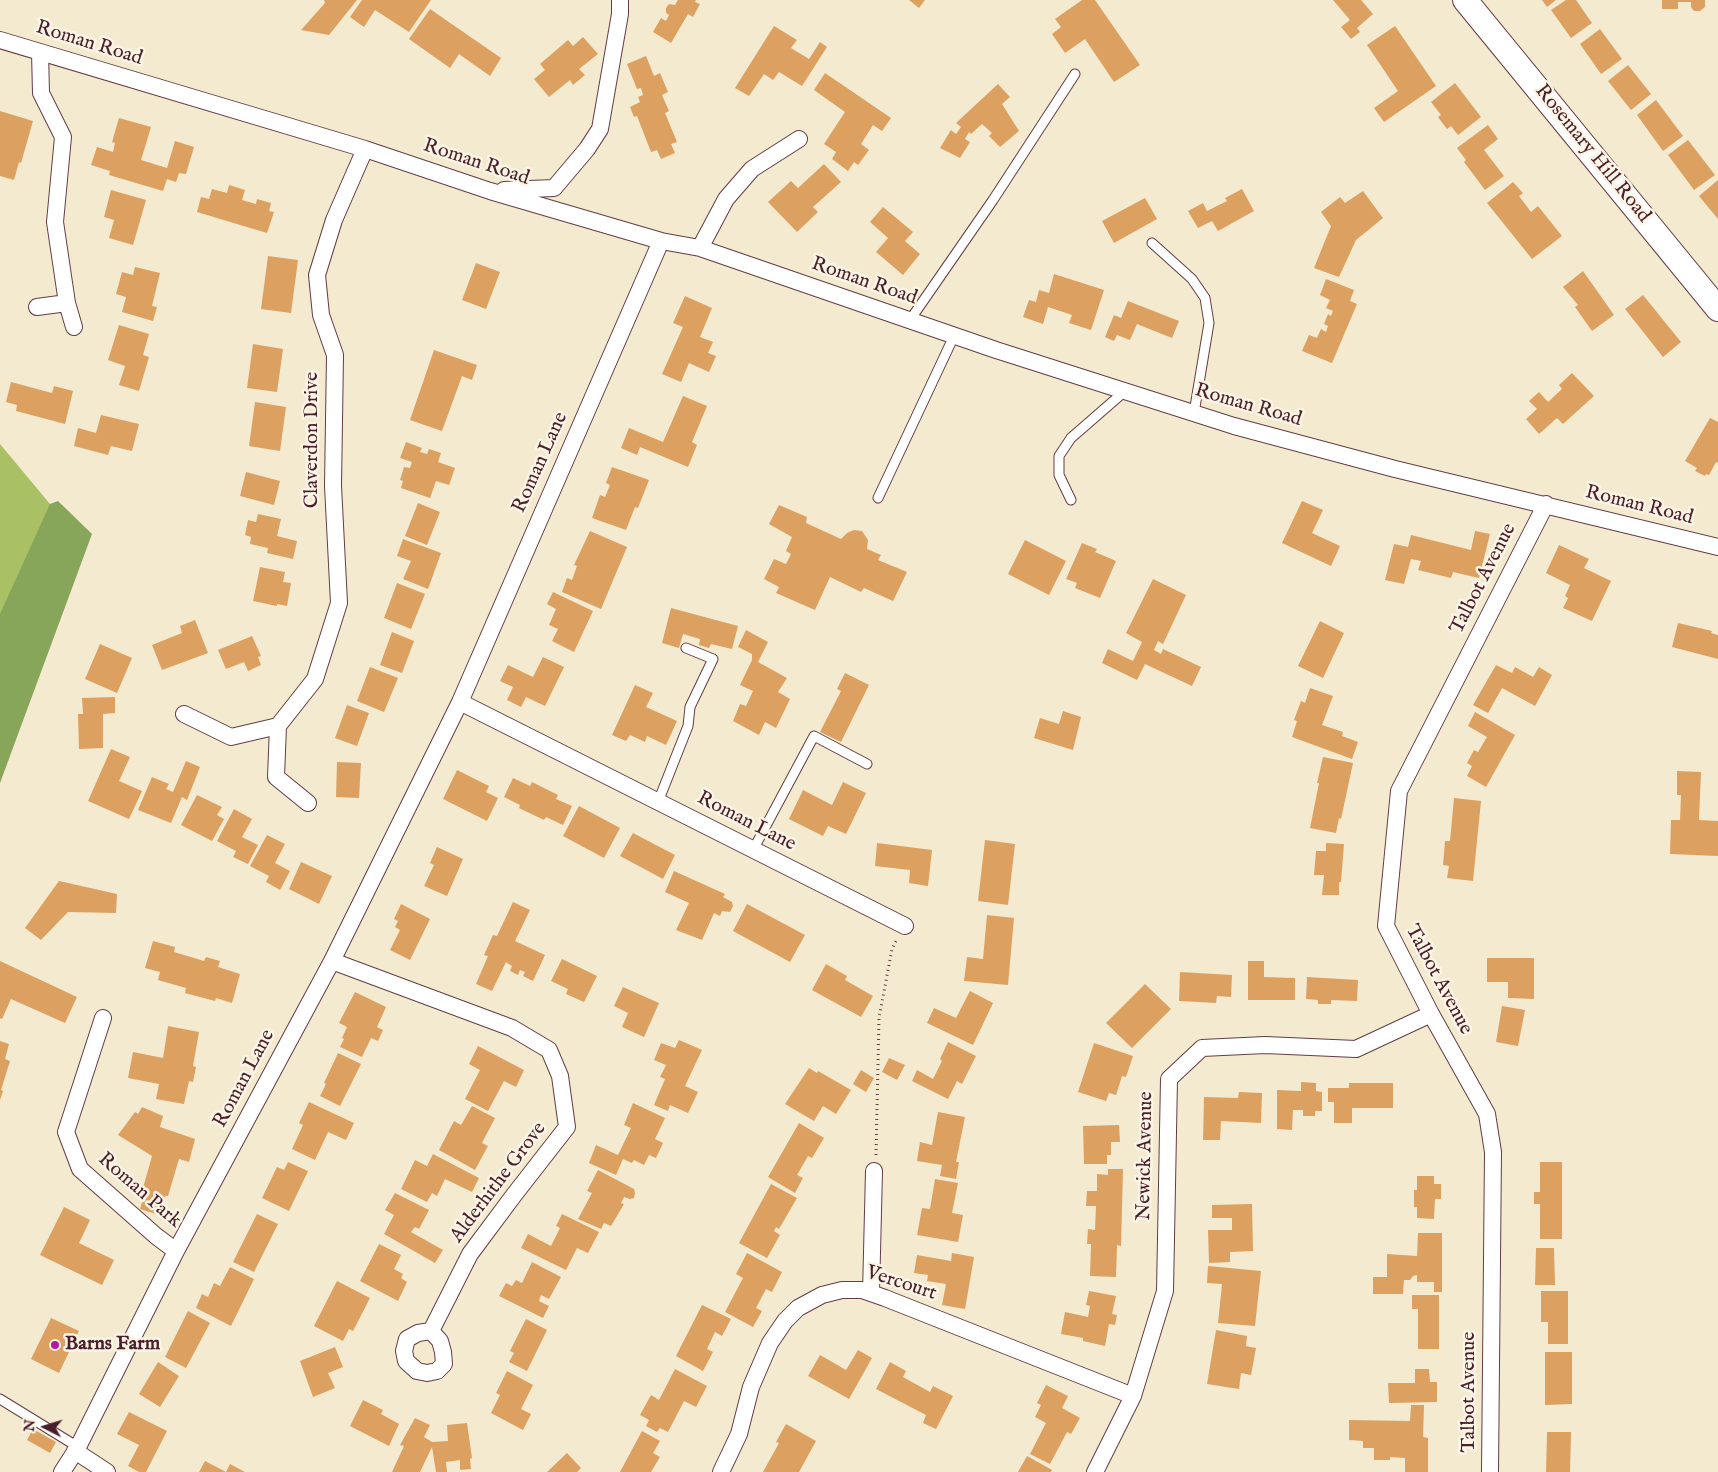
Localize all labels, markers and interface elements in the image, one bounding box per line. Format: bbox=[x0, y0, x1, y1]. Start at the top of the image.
street label: Roman Road bbox=[33, 16, 145, 72]
street label: Rosemary Hill Road bbox=[1529, 80, 1655, 228]
street label: Roman Road bbox=[420, 135, 532, 191]
street label: Roman Road bbox=[808, 253, 920, 311]
street label: Claverdon Drive bbox=[301, 372, 325, 508]
street label: Roman Road bbox=[1192, 379, 1304, 433]
street label: Roman Lane bbox=[508, 409, 574, 517]
street label: Roman Road bbox=[1583, 481, 1695, 531]
street label: Talbot Avenue bbox=[1446, 520, 1522, 638]
street label: Roman Lane bbox=[693, 787, 799, 857]
street label: Talbot Avenue bbox=[1399, 921, 1477, 1039]
street label: Roman Lane bbox=[209, 1026, 281, 1132]
street label: Newick Avenue bbox=[1133, 1091, 1159, 1221]
street label: Alderhithe Grove bbox=[446, 1118, 552, 1248]
street label: Roman Park bbox=[92, 1148, 186, 1234]
street label: Vercourt bbox=[863, 1261, 939, 1307]
street label: Talbot Avenue bbox=[1458, 1332, 1482, 1452]
place label: Barns Farm bbox=[65, 1333, 160, 1357]
marker: Barns Farm bbox=[49, 1339, 61, 1351]
north arrow bbox=[20, 1402, 70, 1452]
text: N bbox=[21, 1419, 40, 1433]

